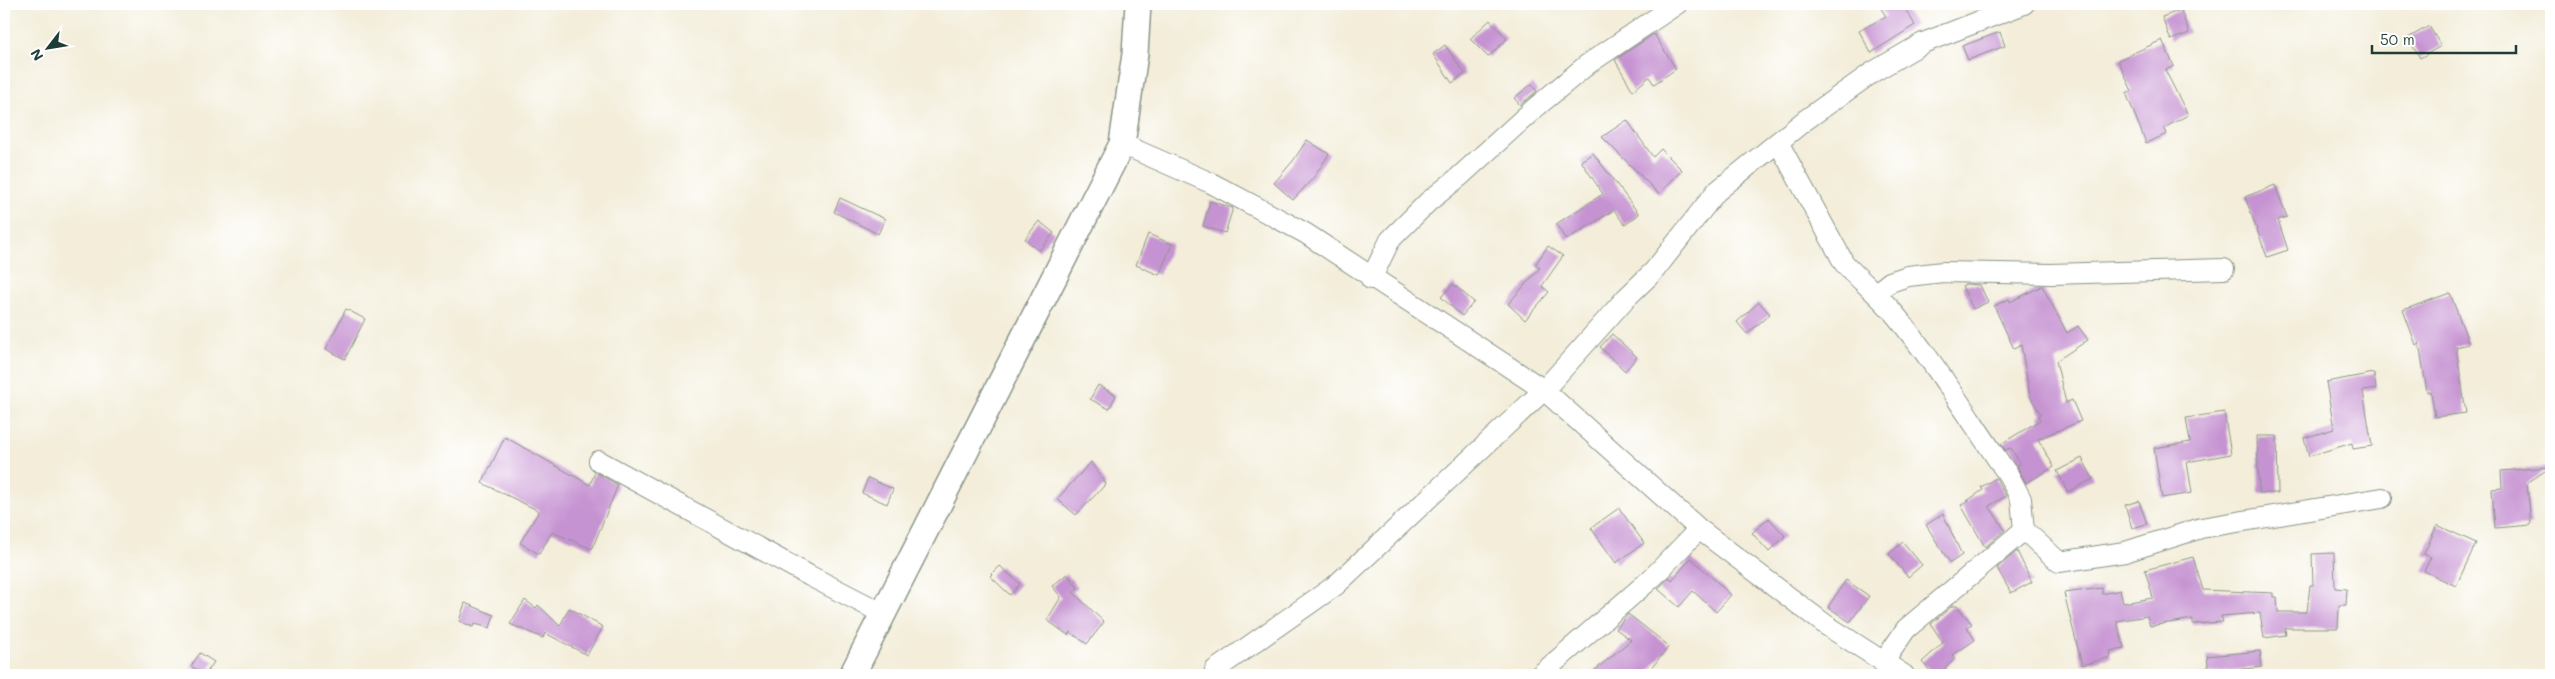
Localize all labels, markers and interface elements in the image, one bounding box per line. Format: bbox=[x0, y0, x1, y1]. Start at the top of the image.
north arrow bbox=[22, 22, 72, 72]
scale bar bbox=[2372, 22, 2516, 54]
text: 50 m bbox=[2380, 29, 2415, 49]
text: N bbox=[26, 45, 47, 64]

